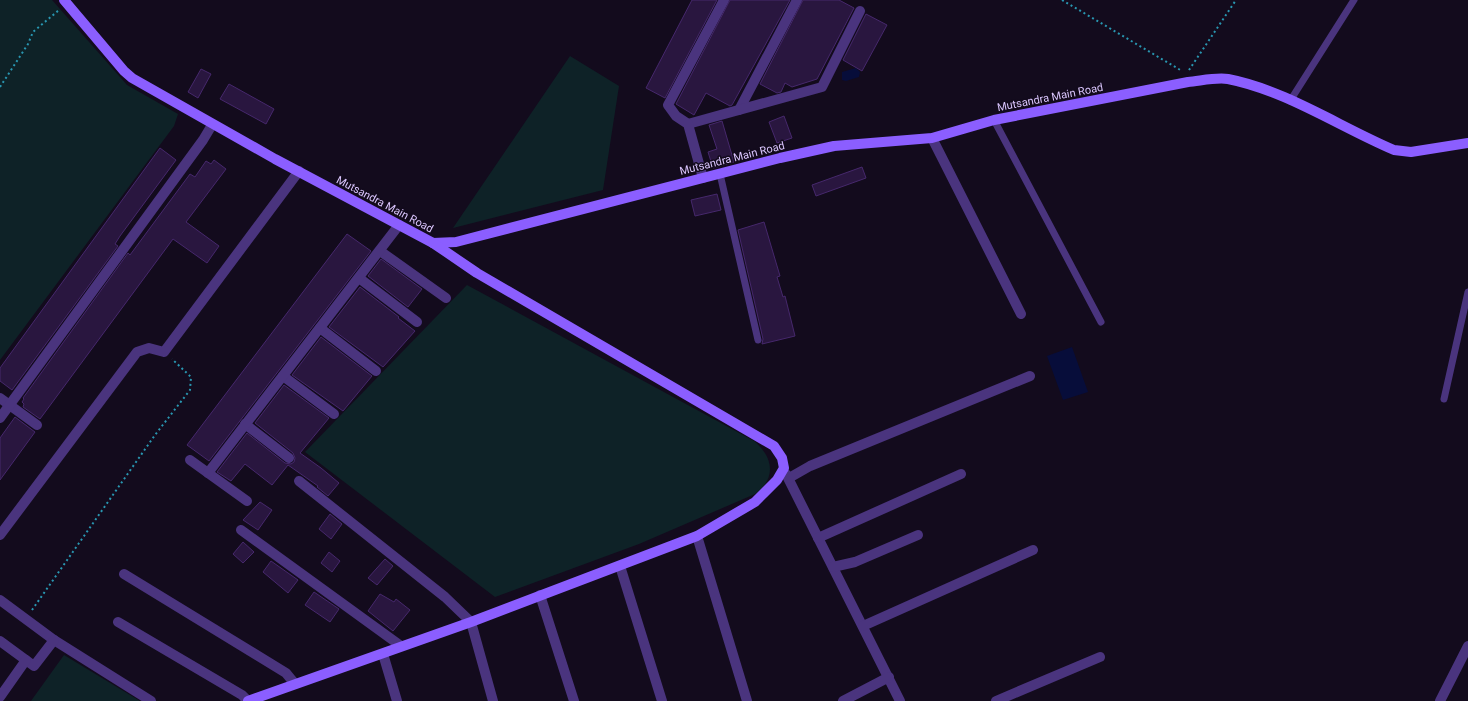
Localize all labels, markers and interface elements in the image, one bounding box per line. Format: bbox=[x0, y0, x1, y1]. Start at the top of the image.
street label: Mutsandra Main Road bbox=[996, 81, 1104, 114]
street label: Mutsandra Main Road bbox=[678, 139, 786, 178]
street label: Mutsandra Main Road bbox=[334, 173, 435, 235]

